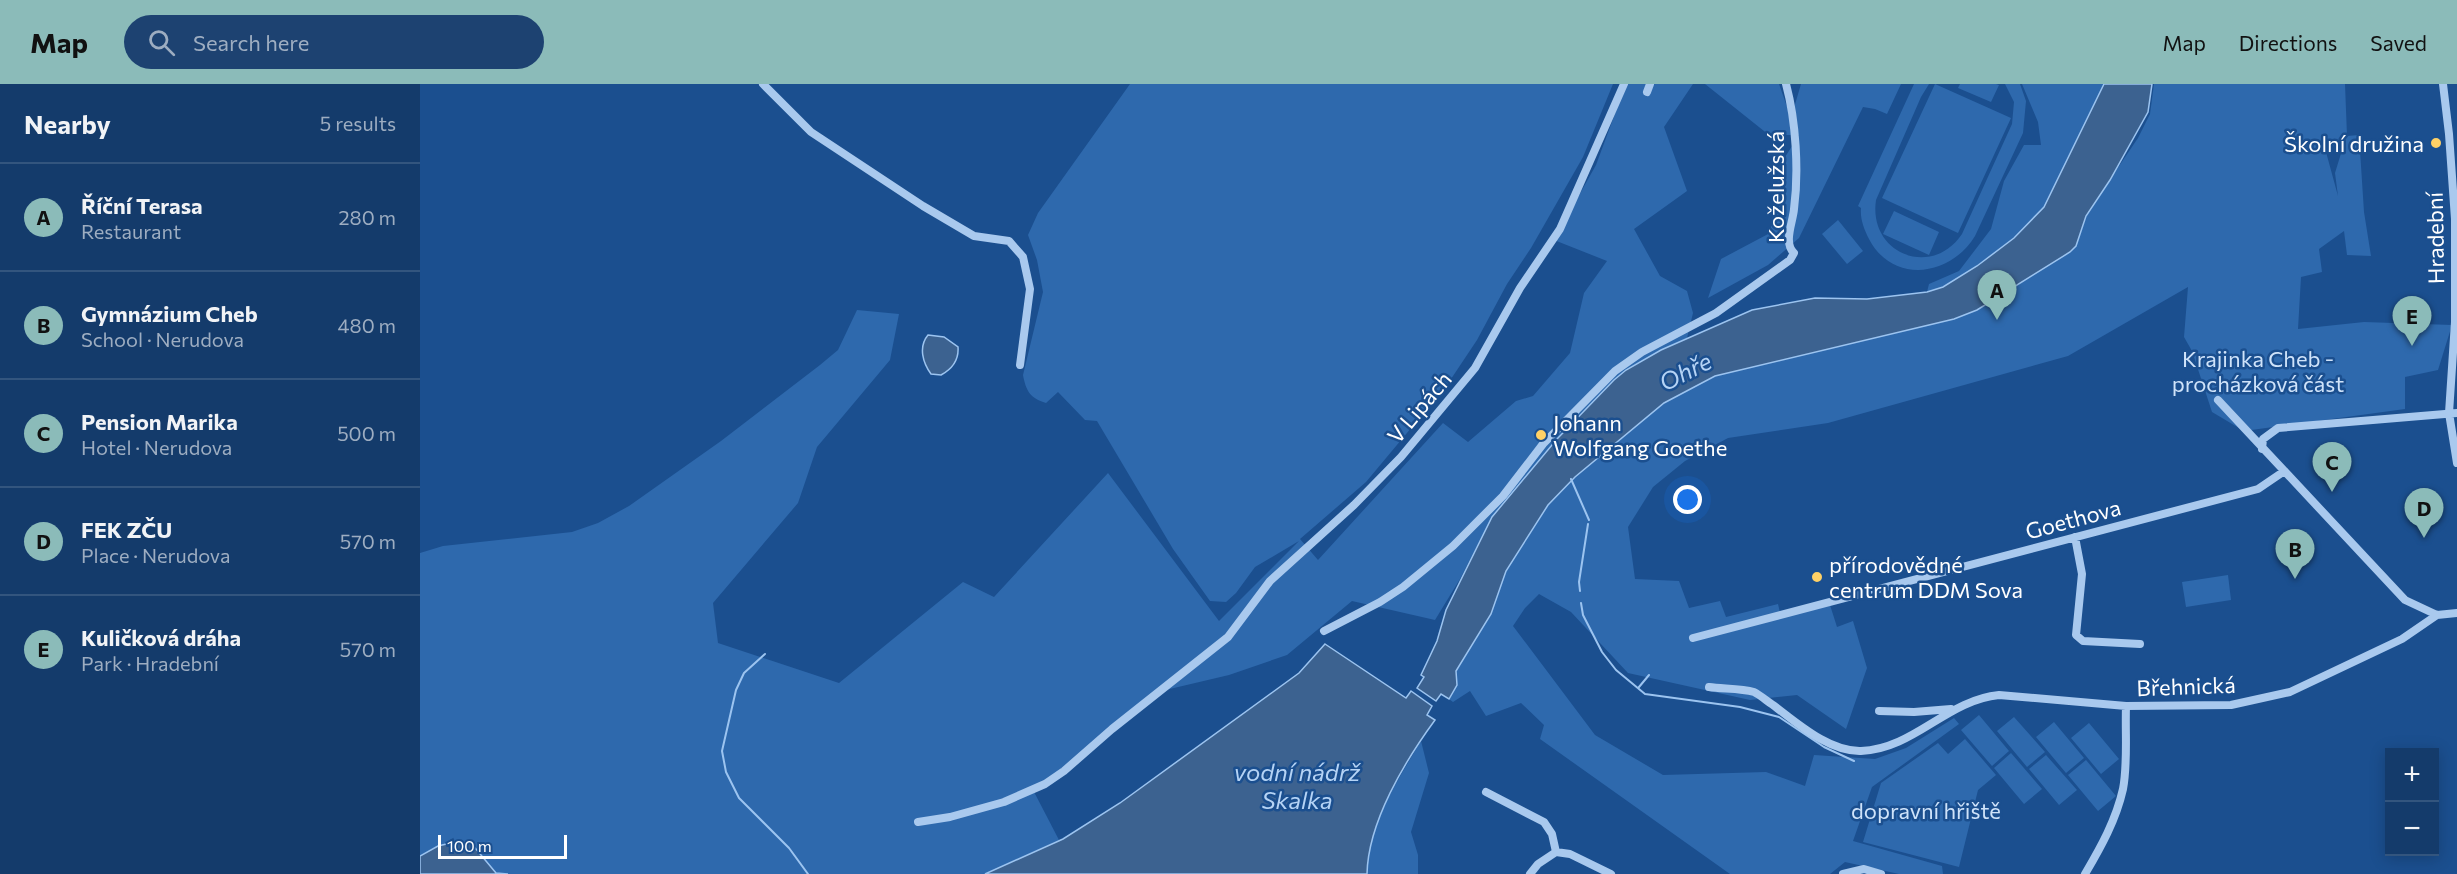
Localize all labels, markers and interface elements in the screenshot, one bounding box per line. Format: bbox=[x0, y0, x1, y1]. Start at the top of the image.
search box bbox=[124, 15, 544, 69]
text: Map bbox=[30, 25, 88, 59]
icon: search bbox=[145, 26, 178, 59]
text: Search here bbox=[193, 29, 309, 56]
text: Map bbox=[2163, 30, 2206, 55]
text: Directions bbox=[2239, 30, 2337, 55]
text: Saved bbox=[2370, 30, 2427, 55]
text: Nearby bbox=[24, 108, 111, 139]
text: 5 results bbox=[320, 111, 396, 135]
place label: Školní družina bbox=[2284, 130, 2424, 157]
street label: Koželužská bbox=[1762, 131, 1789, 243]
marker: Školní družina bbox=[2429, 136, 2443, 150]
street label: Hradební bbox=[2421, 190, 2449, 284]
text: Říční Terasa bbox=[81, 192, 203, 219]
text: A bbox=[36, 205, 51, 229]
text: 280 m bbox=[338, 205, 396, 229]
text: Restaurant bbox=[81, 219, 181, 243]
pin: A bbox=[1978, 270, 2016, 320]
pin: E bbox=[2392, 296, 2432, 346]
text: Gymnázium Cheb bbox=[81, 300, 258, 327]
text: B bbox=[37, 313, 50, 337]
text: 480 m bbox=[338, 313, 396, 337]
text: School · Nerudova bbox=[81, 327, 244, 351]
water label: Ohře bbox=[1654, 345, 1716, 396]
park label: Krajinka Cheb - procházková část bbox=[2172, 345, 2344, 397]
street label: V Lipách bbox=[1381, 366, 1457, 448]
text: Pension Marika bbox=[81, 408, 238, 435]
place label: Johann Wolfgang Goethe bbox=[1553, 409, 1727, 461]
text: C bbox=[37, 421, 50, 445]
text: 500 m bbox=[337, 421, 396, 445]
marker: Johann Wolfgang Goethe bbox=[1534, 428, 1548, 442]
text: Hotel · Nerudova bbox=[81, 435, 232, 459]
pin: C bbox=[2312, 442, 2352, 492]
your location bbox=[1673, 485, 1702, 514]
pin: D bbox=[2404, 488, 2444, 538]
street label: Goethova bbox=[2022, 493, 2124, 545]
text: FEK ZČU bbox=[81, 516, 172, 543]
text: D bbox=[36, 529, 51, 553]
text: 570 m bbox=[340, 529, 396, 553]
pin: B bbox=[2276, 530, 2314, 579]
text: Place · Nerudova bbox=[81, 543, 230, 567]
place label: přírodovědné centrum DDM Sova bbox=[1829, 551, 2023, 603]
marker: přírodovědné centrum DDM Sova bbox=[1810, 570, 1824, 584]
text: Kuličková dráha bbox=[81, 624, 241, 651]
text: E bbox=[38, 637, 49, 661]
text: 570 m bbox=[340, 637, 396, 661]
text: Park · Hradební bbox=[81, 651, 219, 675]
street label: Břehnická bbox=[2136, 671, 2236, 701]
map controls bbox=[2385, 748, 2439, 856]
button: + bbox=[2385, 748, 2439, 802]
water label: vodní nádrž Skalka bbox=[1234, 757, 1361, 814]
park label: dopravní hřiště bbox=[1851, 797, 2001, 824]
button: − bbox=[2385, 802, 2439, 856]
scale bar bbox=[438, 832, 567, 860]
text: 100 m bbox=[447, 836, 492, 855]

